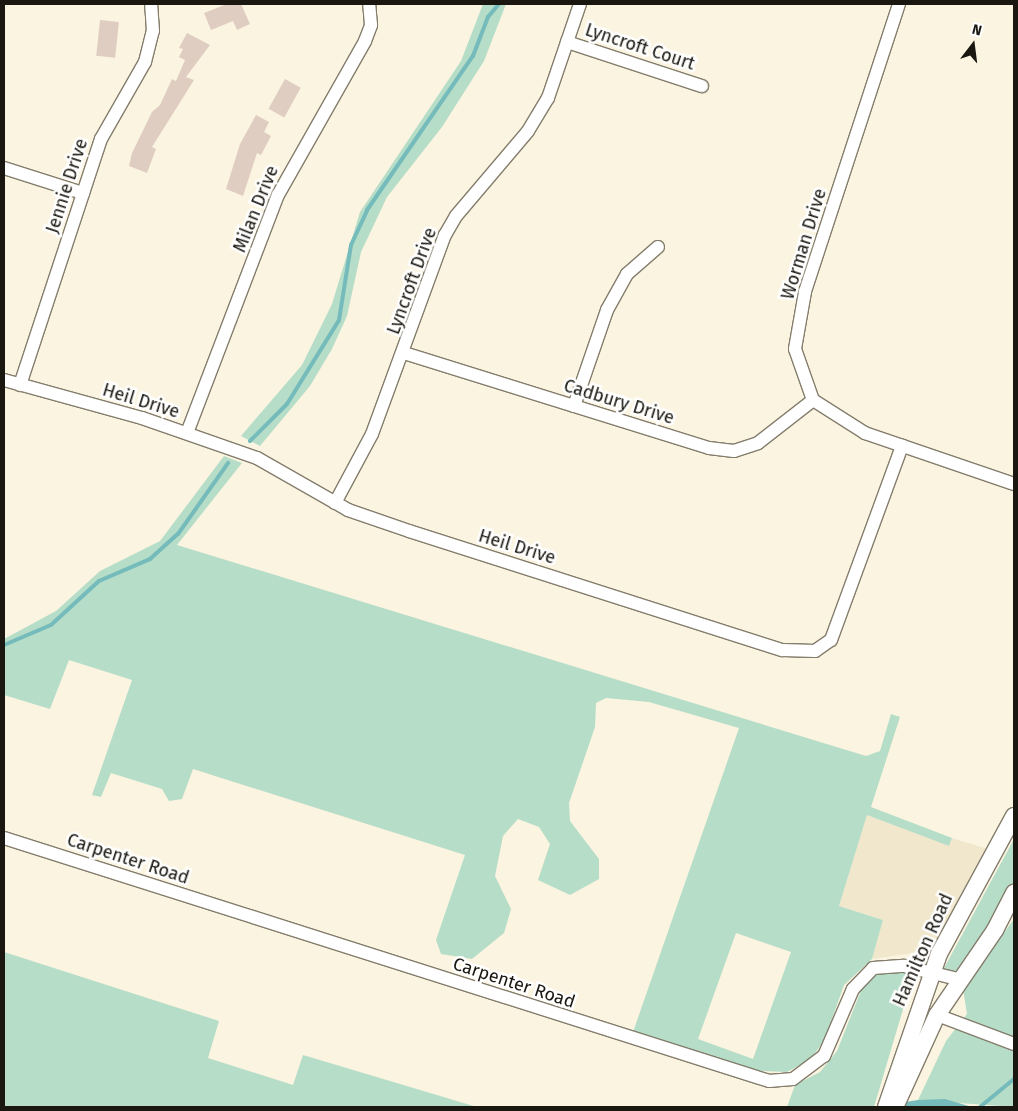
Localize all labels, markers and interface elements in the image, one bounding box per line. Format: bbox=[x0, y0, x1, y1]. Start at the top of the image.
street label: Lyncroft Court bbox=[582, 19, 698, 75]
north arrow bbox=[948, 20, 998, 70]
text: N bbox=[970, 21, 984, 39]
street label: Jennie Drive bbox=[42, 136, 92, 236]
street label: Milan Drive bbox=[229, 162, 283, 256]
street label: Worman Drive bbox=[777, 186, 831, 302]
street label: Lyncroft Drive bbox=[383, 225, 441, 337]
street label: Cadbury Drive bbox=[561, 375, 677, 429]
street label: Heil Drive bbox=[100, 379, 182, 423]
street label: Heil Drive bbox=[476, 525, 558, 569]
street label: Carpenter Road bbox=[64, 829, 192, 889]
street label: Hamilton Road bbox=[888, 890, 958, 1010]
street label: Carpenter Road bbox=[450, 953, 578, 1013]

